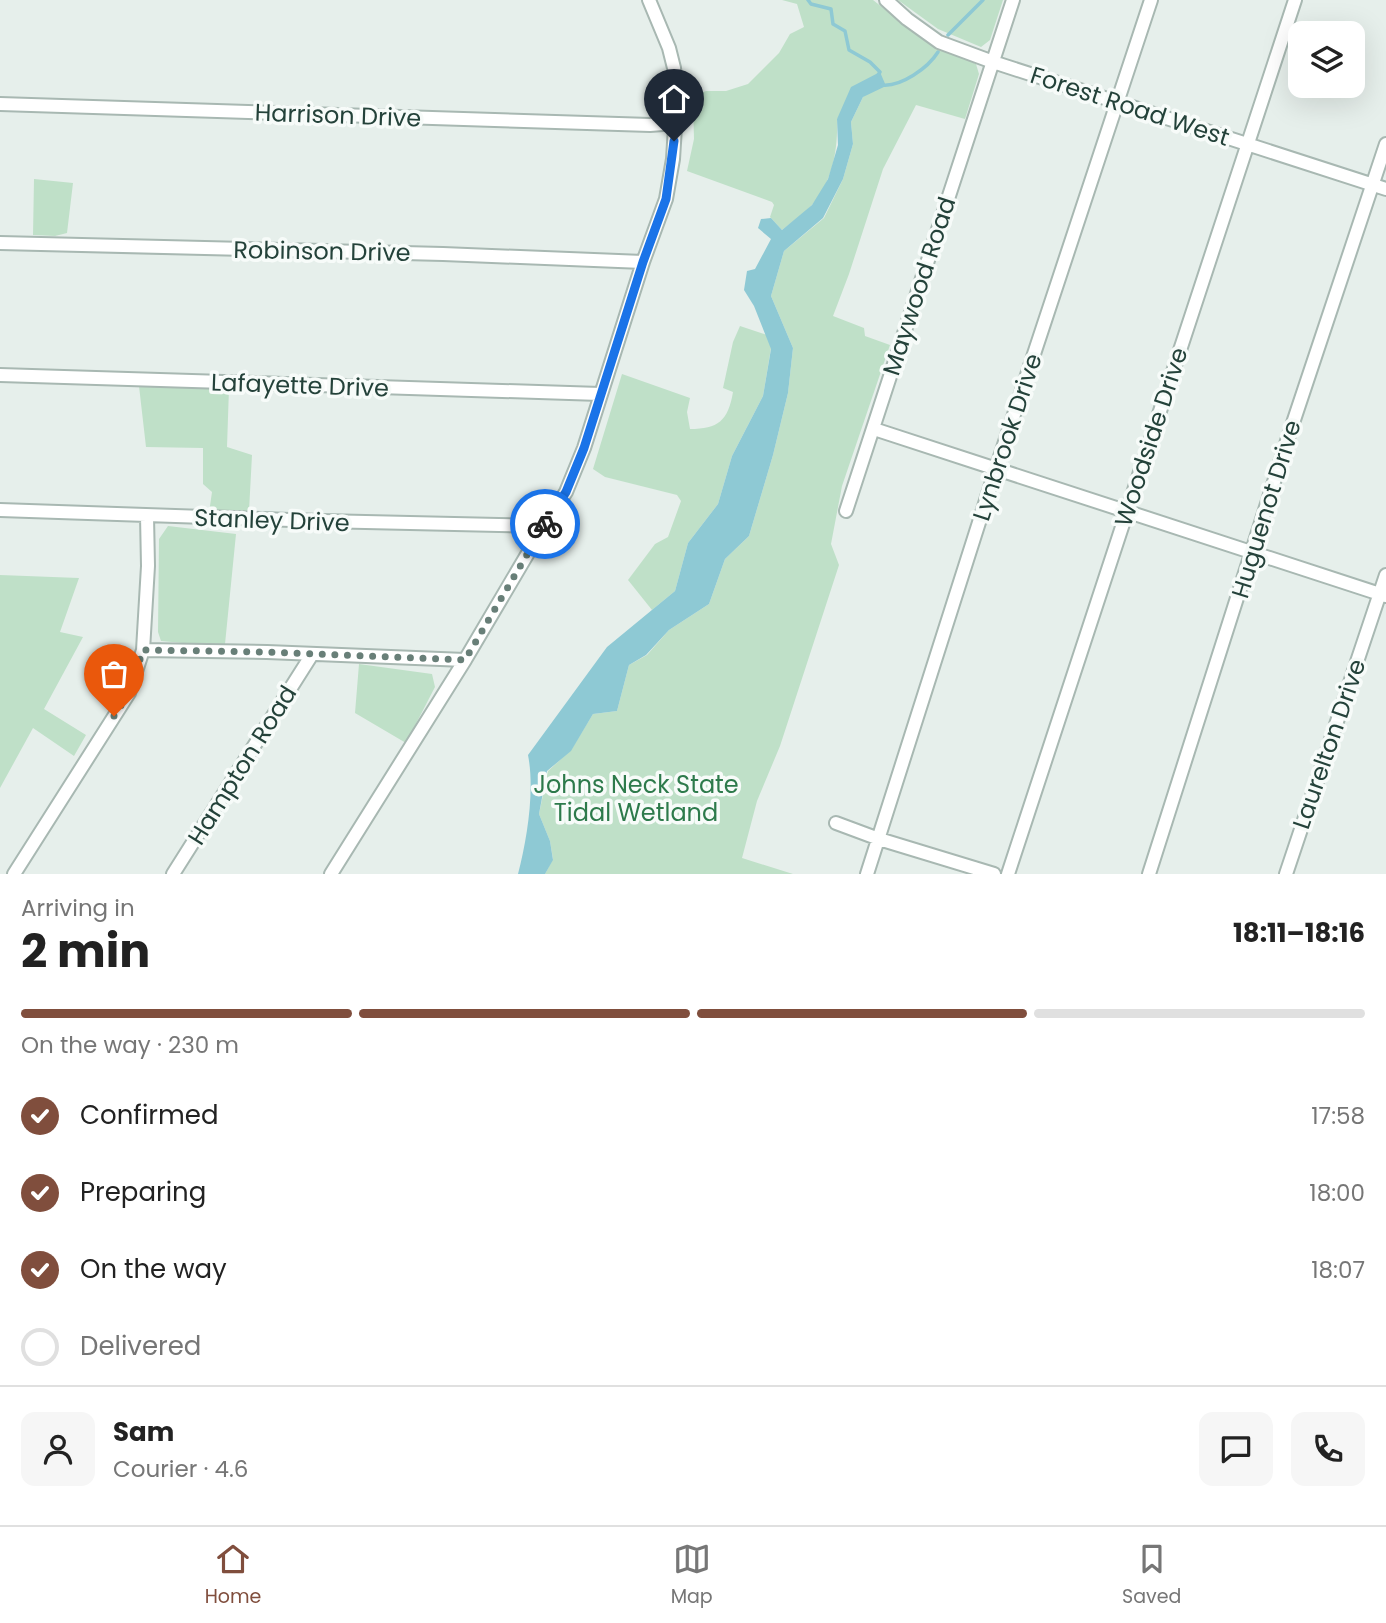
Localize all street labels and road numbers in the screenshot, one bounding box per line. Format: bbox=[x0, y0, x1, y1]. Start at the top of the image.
street label: Forest Road West bbox=[1026, 58, 1234, 154]
street label: Harrison Drive bbox=[254, 96, 422, 134]
street label: Maywood Road bbox=[875, 193, 963, 379]
street label: Robinson Drive bbox=[233, 233, 411, 269]
street label: Woodside Drive bbox=[1106, 343, 1196, 531]
street label: Lynbrook Drive bbox=[964, 349, 1050, 525]
street label: Lafayette Drive bbox=[210, 365, 390, 405]
street label: Huguenot Drive bbox=[1223, 416, 1309, 602]
street label: Stanley Drive bbox=[194, 501, 350, 539]
street label: Laurelton Drive bbox=[1284, 655, 1374, 833]
street label: Hampton Road bbox=[180, 679, 304, 851]

